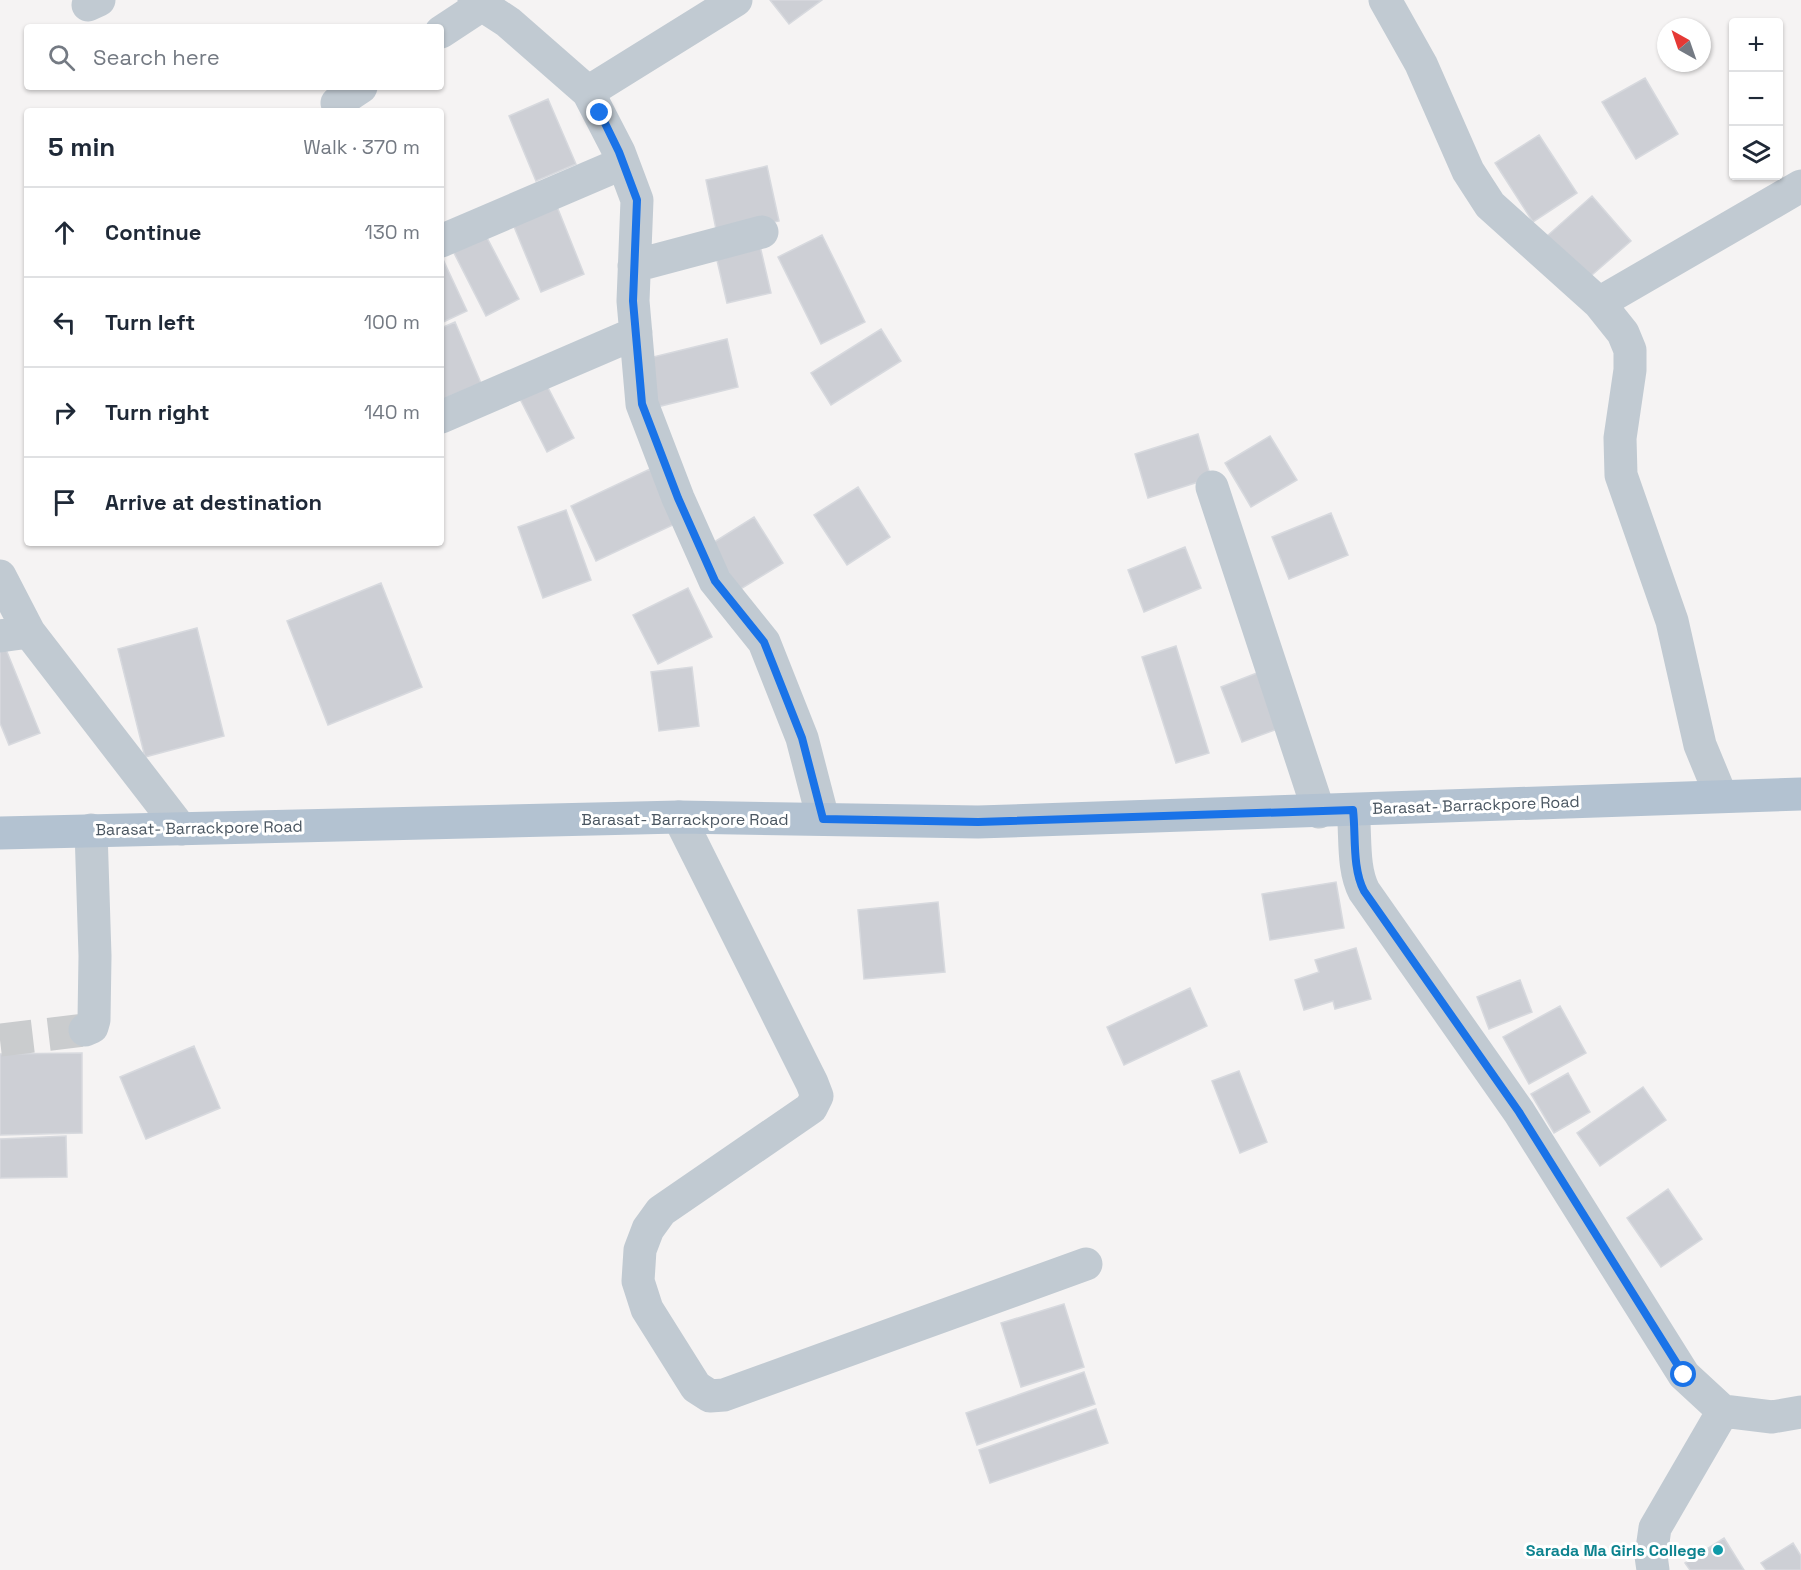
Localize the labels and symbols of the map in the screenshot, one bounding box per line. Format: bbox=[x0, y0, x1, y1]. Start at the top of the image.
north arrow bbox=[1657, 18, 1711, 72]
route end bbox=[586, 99, 612, 125]
street label: Barasat- Barrackpore Road bbox=[1372, 791, 1580, 819]
street label: Barasat- Barrackpore Road bbox=[581, 809, 789, 830]
street label: Barasat- Barrackpore Road bbox=[95, 816, 303, 840]
route start bbox=[1670, 1361, 1696, 1387]
place label: Sarada Ma Girls College bbox=[1526, 1540, 1706, 1561]
marker: Sarada Ma Girls College bbox=[1711, 1543, 1725, 1557]

